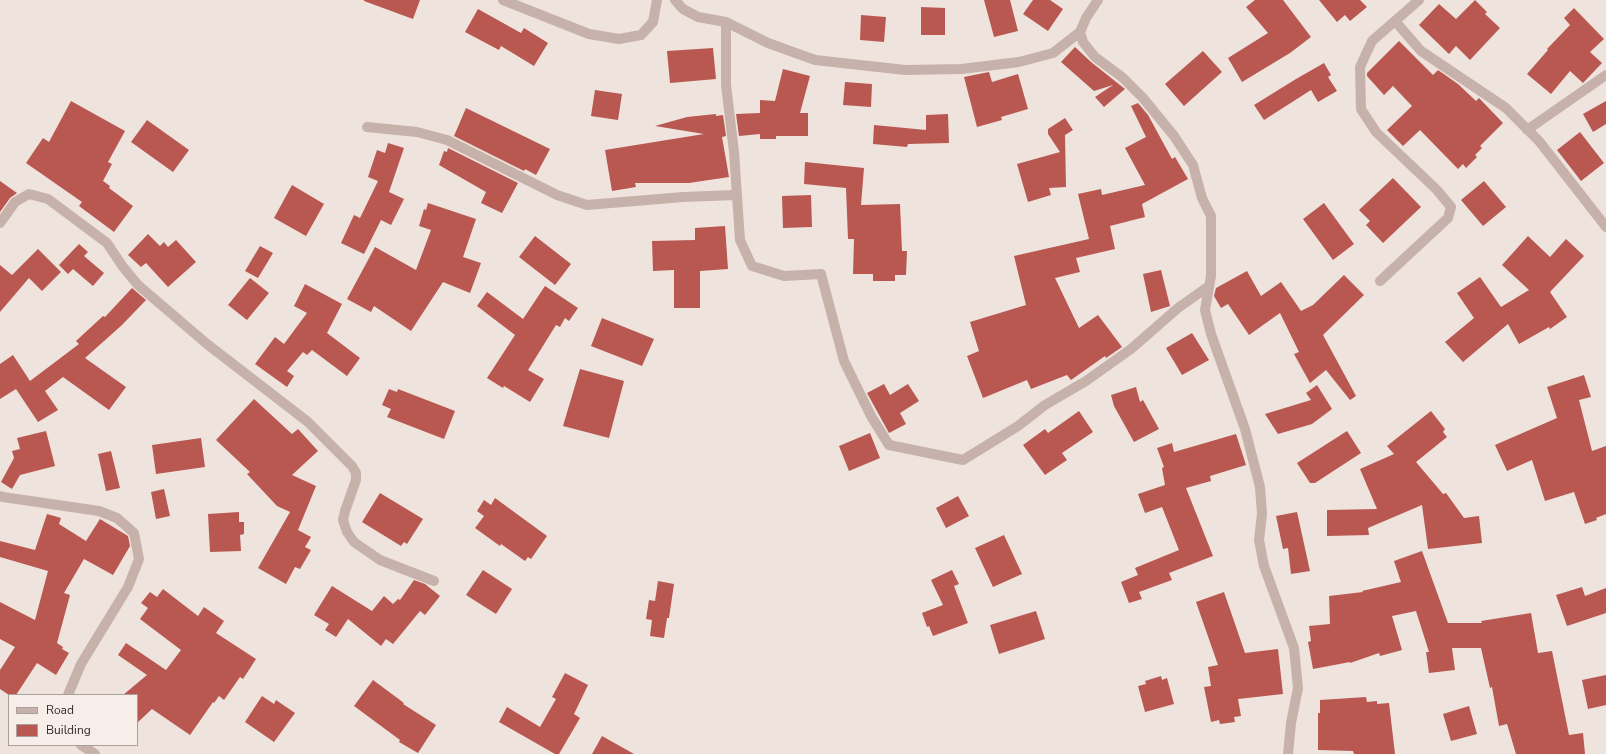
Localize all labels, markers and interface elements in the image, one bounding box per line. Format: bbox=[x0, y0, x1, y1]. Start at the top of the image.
legend bbox=[8, 694, 138, 746]
text: Road bbox=[46, 702, 74, 718]
text: Building bbox=[46, 722, 91, 738]

